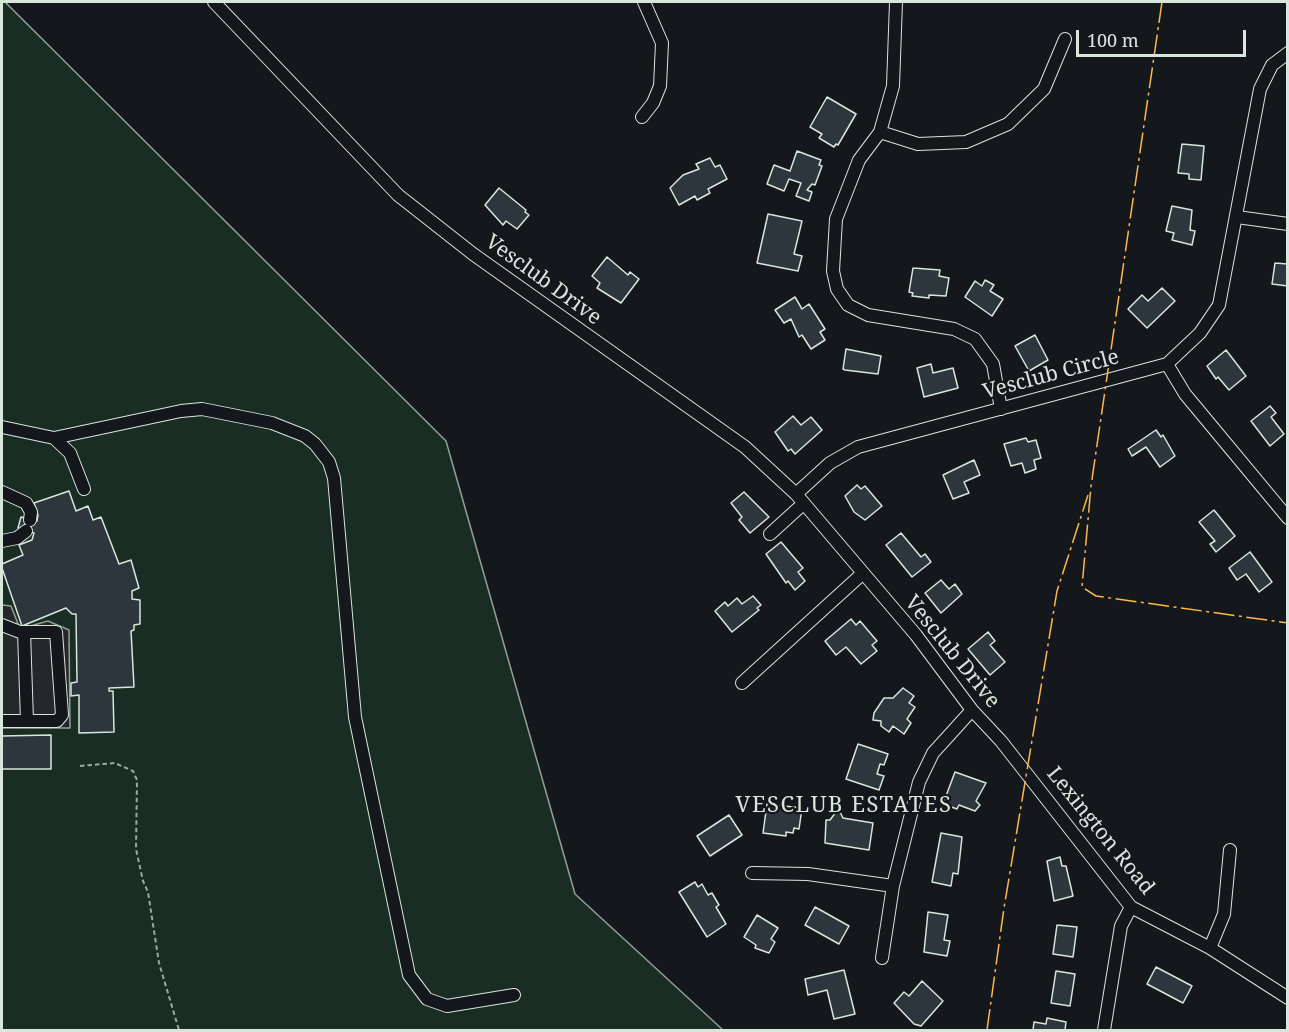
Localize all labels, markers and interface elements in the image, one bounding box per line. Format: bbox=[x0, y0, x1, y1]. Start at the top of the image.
scale bar bbox=[1079, 18, 1248, 56]
text: 100 m bbox=[1087, 28, 1139, 52]
street label: Vesclub Drive bbox=[480, 229, 606, 331]
street label: Vesclub Circle bbox=[980, 345, 1122, 405]
street label: Vesclub Drive bbox=[899, 591, 1005, 713]
street label: Lexington Road bbox=[1041, 762, 1159, 900]
district label: VESCLUB ESTATES bbox=[736, 793, 952, 819]

